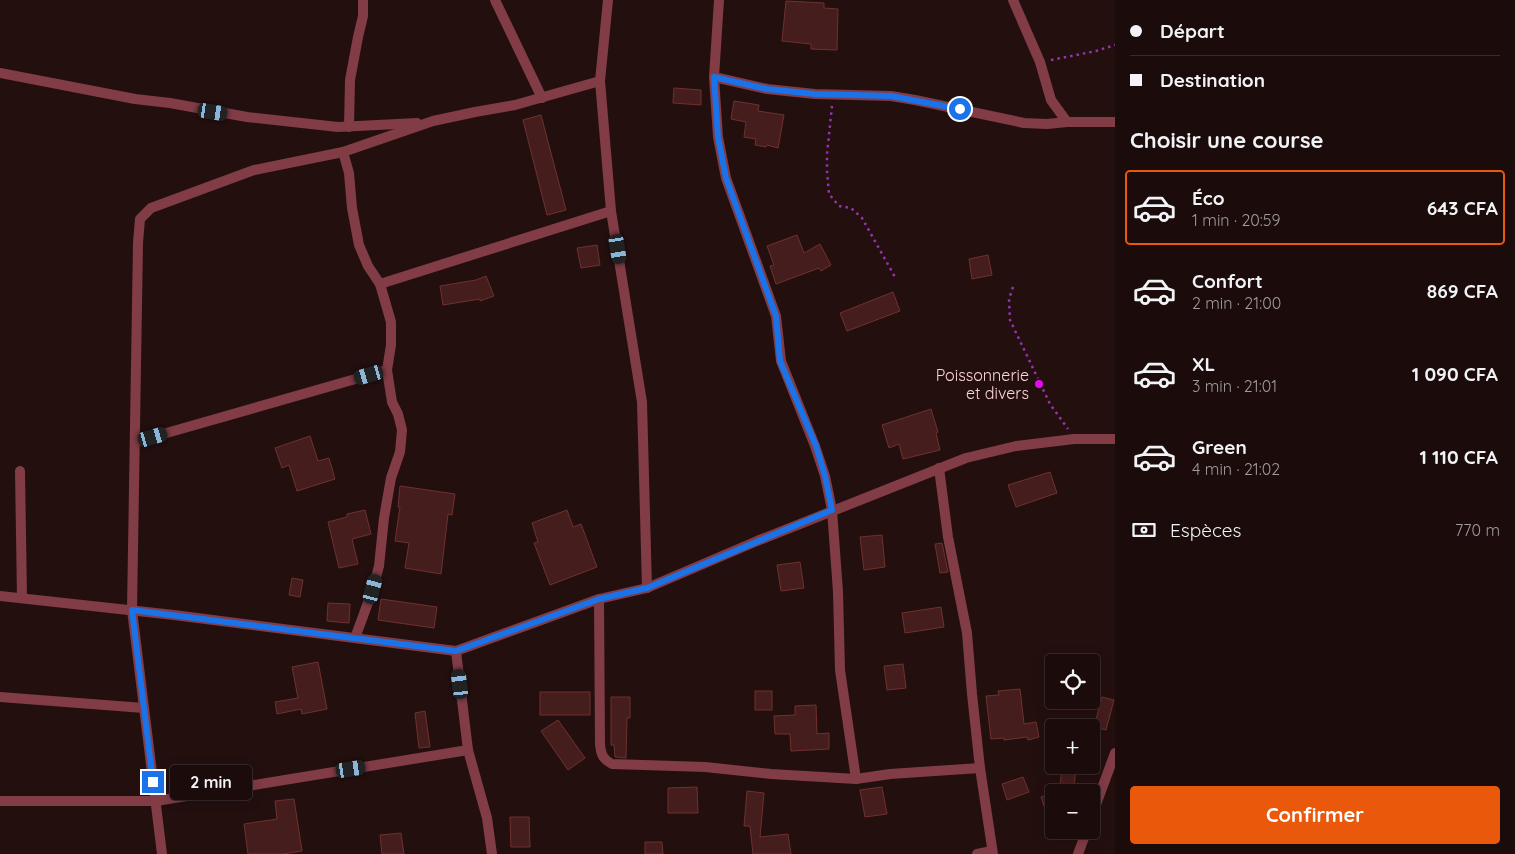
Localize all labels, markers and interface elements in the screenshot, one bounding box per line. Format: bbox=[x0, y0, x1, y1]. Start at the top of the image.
text: Départ bbox=[1160, 19, 1225, 43]
text: Destination bbox=[1160, 68, 1265, 92]
route start bbox=[949, 98, 971, 120]
car bbox=[197, 102, 228, 122]
text: Choisir une course bbox=[1130, 126, 1324, 154]
icon: car bbox=[1132, 185, 1177, 230]
text: Éco bbox=[1192, 186, 1225, 210]
text: 643 CFA bbox=[1427, 196, 1498, 220]
text: 1 min · 20:59 bbox=[1192, 210, 1280, 230]
car bbox=[608, 233, 627, 265]
icon: car bbox=[1132, 268, 1177, 313]
text: Confort bbox=[1192, 269, 1263, 293]
text: 869 CFA bbox=[1427, 279, 1498, 303]
text: 2 min · 21:00 bbox=[1192, 293, 1281, 313]
icon: car bbox=[1132, 351, 1177, 396]
text: XL bbox=[1192, 352, 1215, 376]
text: 1 090 CFA bbox=[1412, 362, 1498, 386]
car bbox=[352, 364, 385, 386]
place label: Poissonnerie et divers bbox=[936, 365, 1029, 403]
text: 3 min · 21:01 bbox=[1192, 376, 1277, 396]
marker: Poissonnerie et divers bbox=[1033, 378, 1045, 390]
car bbox=[136, 426, 169, 448]
icon: car bbox=[1132, 434, 1177, 479]
text: Green bbox=[1192, 435, 1247, 459]
text: 1 110 CFA bbox=[1419, 445, 1498, 469]
text: 4 min · 21:02 bbox=[1192, 459, 1280, 479]
icon: cash bbox=[1130, 516, 1158, 544]
text: Espèces bbox=[1170, 518, 1241, 542]
text: 770 m bbox=[1455, 520, 1500, 540]
car bbox=[361, 573, 384, 605]
map controls bbox=[1045, 654, 1100, 839]
button: locate bbox=[1045, 654, 1100, 709]
car bbox=[450, 668, 469, 700]
button: + bbox=[1045, 719, 1100, 774]
car bbox=[335, 759, 366, 779]
callout: 2 min bbox=[170, 764, 253, 800]
route end bbox=[142, 771, 164, 793]
text: 2 min bbox=[190, 772, 232, 792]
button: − bbox=[1045, 784, 1100, 839]
button: Confirmer bbox=[1130, 786, 1500, 844]

